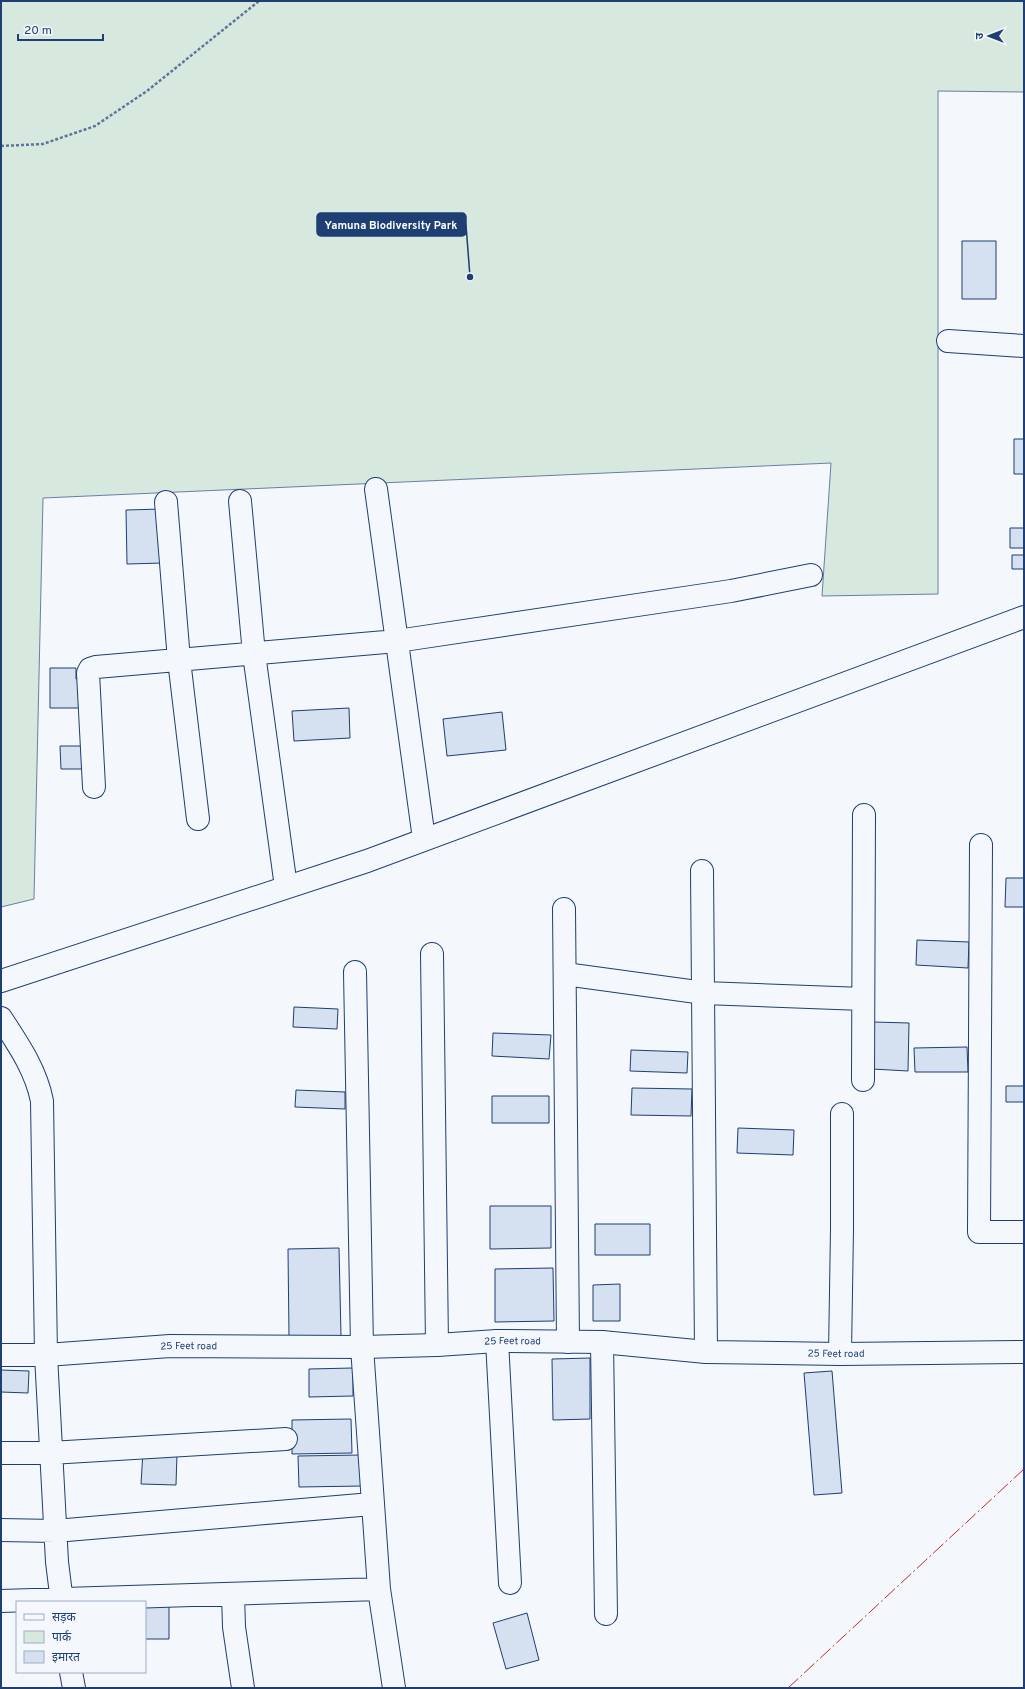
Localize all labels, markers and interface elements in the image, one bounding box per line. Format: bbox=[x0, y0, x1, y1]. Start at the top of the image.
scale bar bbox=[18, 16, 103, 42]
north arrow bbox=[969, 16, 1009, 56]
text: 20 m bbox=[24, 23, 52, 39]
text: उ bbox=[973, 32, 987, 39]
callout: Yamuna Biodiversity Park bbox=[317, 213, 466, 236]
text: Yamuna Biodiversity Park bbox=[325, 219, 457, 233]
street label: 25 Feet road bbox=[484, 1334, 541, 1348]
street label: 25 Feet road bbox=[160, 1339, 217, 1353]
street label: 25 Feet road bbox=[807, 1347, 865, 1361]
legend bbox=[16, 1601, 146, 1673]
text: सड़क bbox=[52, 1610, 77, 1626]
text: पार्क bbox=[52, 1630, 72, 1646]
text: इमारत bbox=[52, 1650, 81, 1666]

